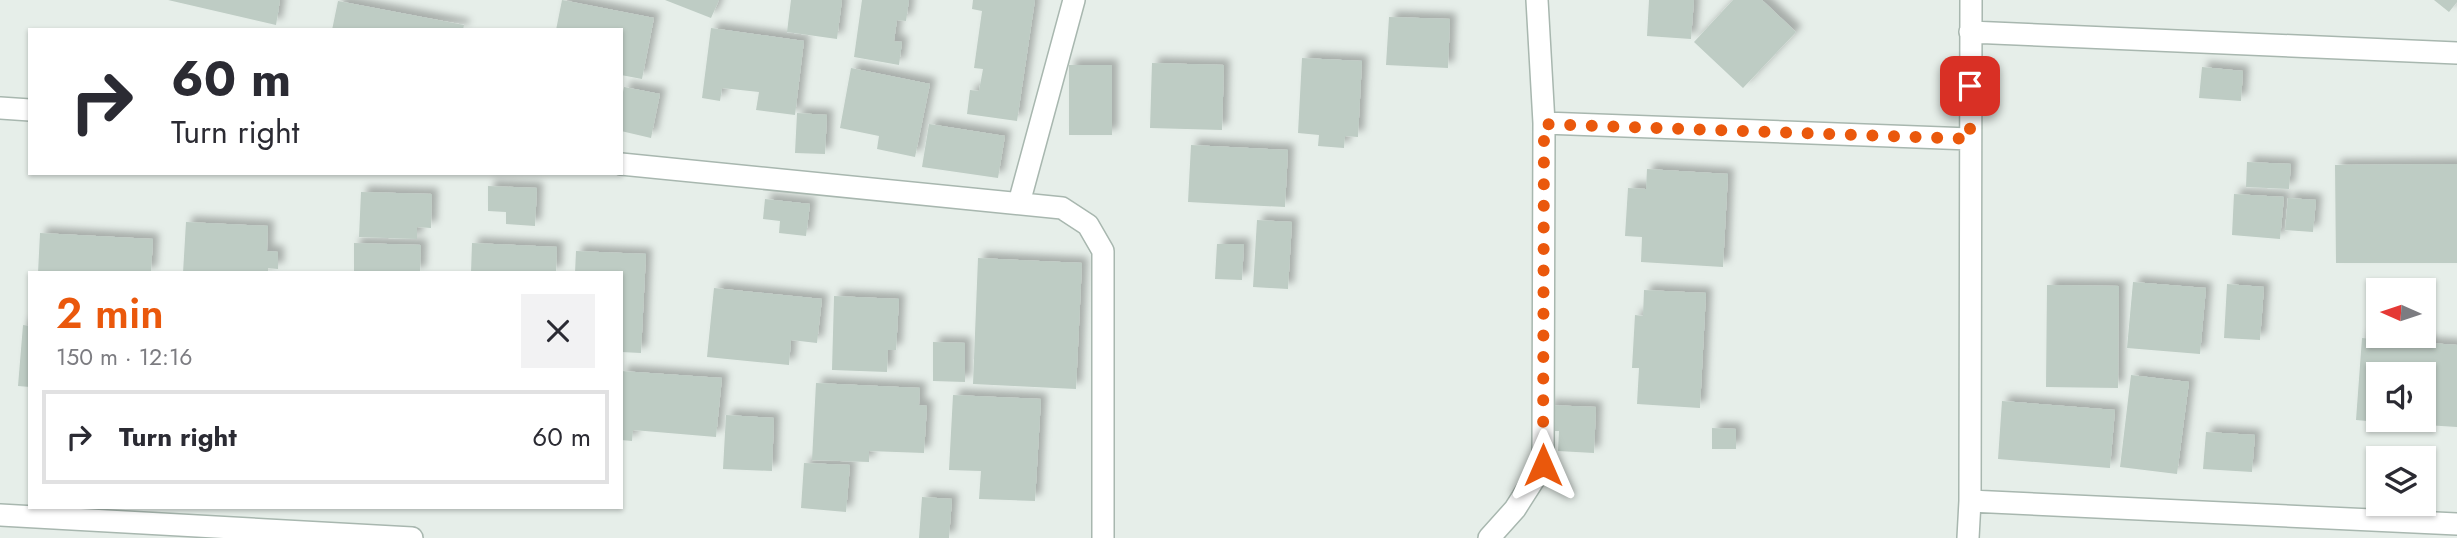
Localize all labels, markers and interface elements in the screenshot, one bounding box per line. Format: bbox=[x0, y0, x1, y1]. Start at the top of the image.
text: 60 m bbox=[171, 44, 291, 114]
icon: right bbox=[56, 56, 147, 147]
pin bbox=[1940, 56, 2000, 116]
icon: arrive bbox=[1951, 67, 1989, 105]
text: Turn right bbox=[171, 109, 300, 155]
north arrow bbox=[2366, 278, 2436, 348]
map controls bbox=[2366, 278, 2436, 516]
text: 2 min bbox=[56, 283, 164, 344]
button: close bbox=[521, 294, 595, 368]
text: 150 m · 12:16 bbox=[56, 340, 193, 374]
button: sound bbox=[2366, 362, 2436, 432]
icon: right bbox=[60, 418, 98, 456]
text: Turn right bbox=[119, 418, 237, 456]
text: 60 m bbox=[532, 418, 591, 456]
position arrow bbox=[1506, 428, 1580, 502]
button: layers bbox=[2366, 446, 2436, 516]

